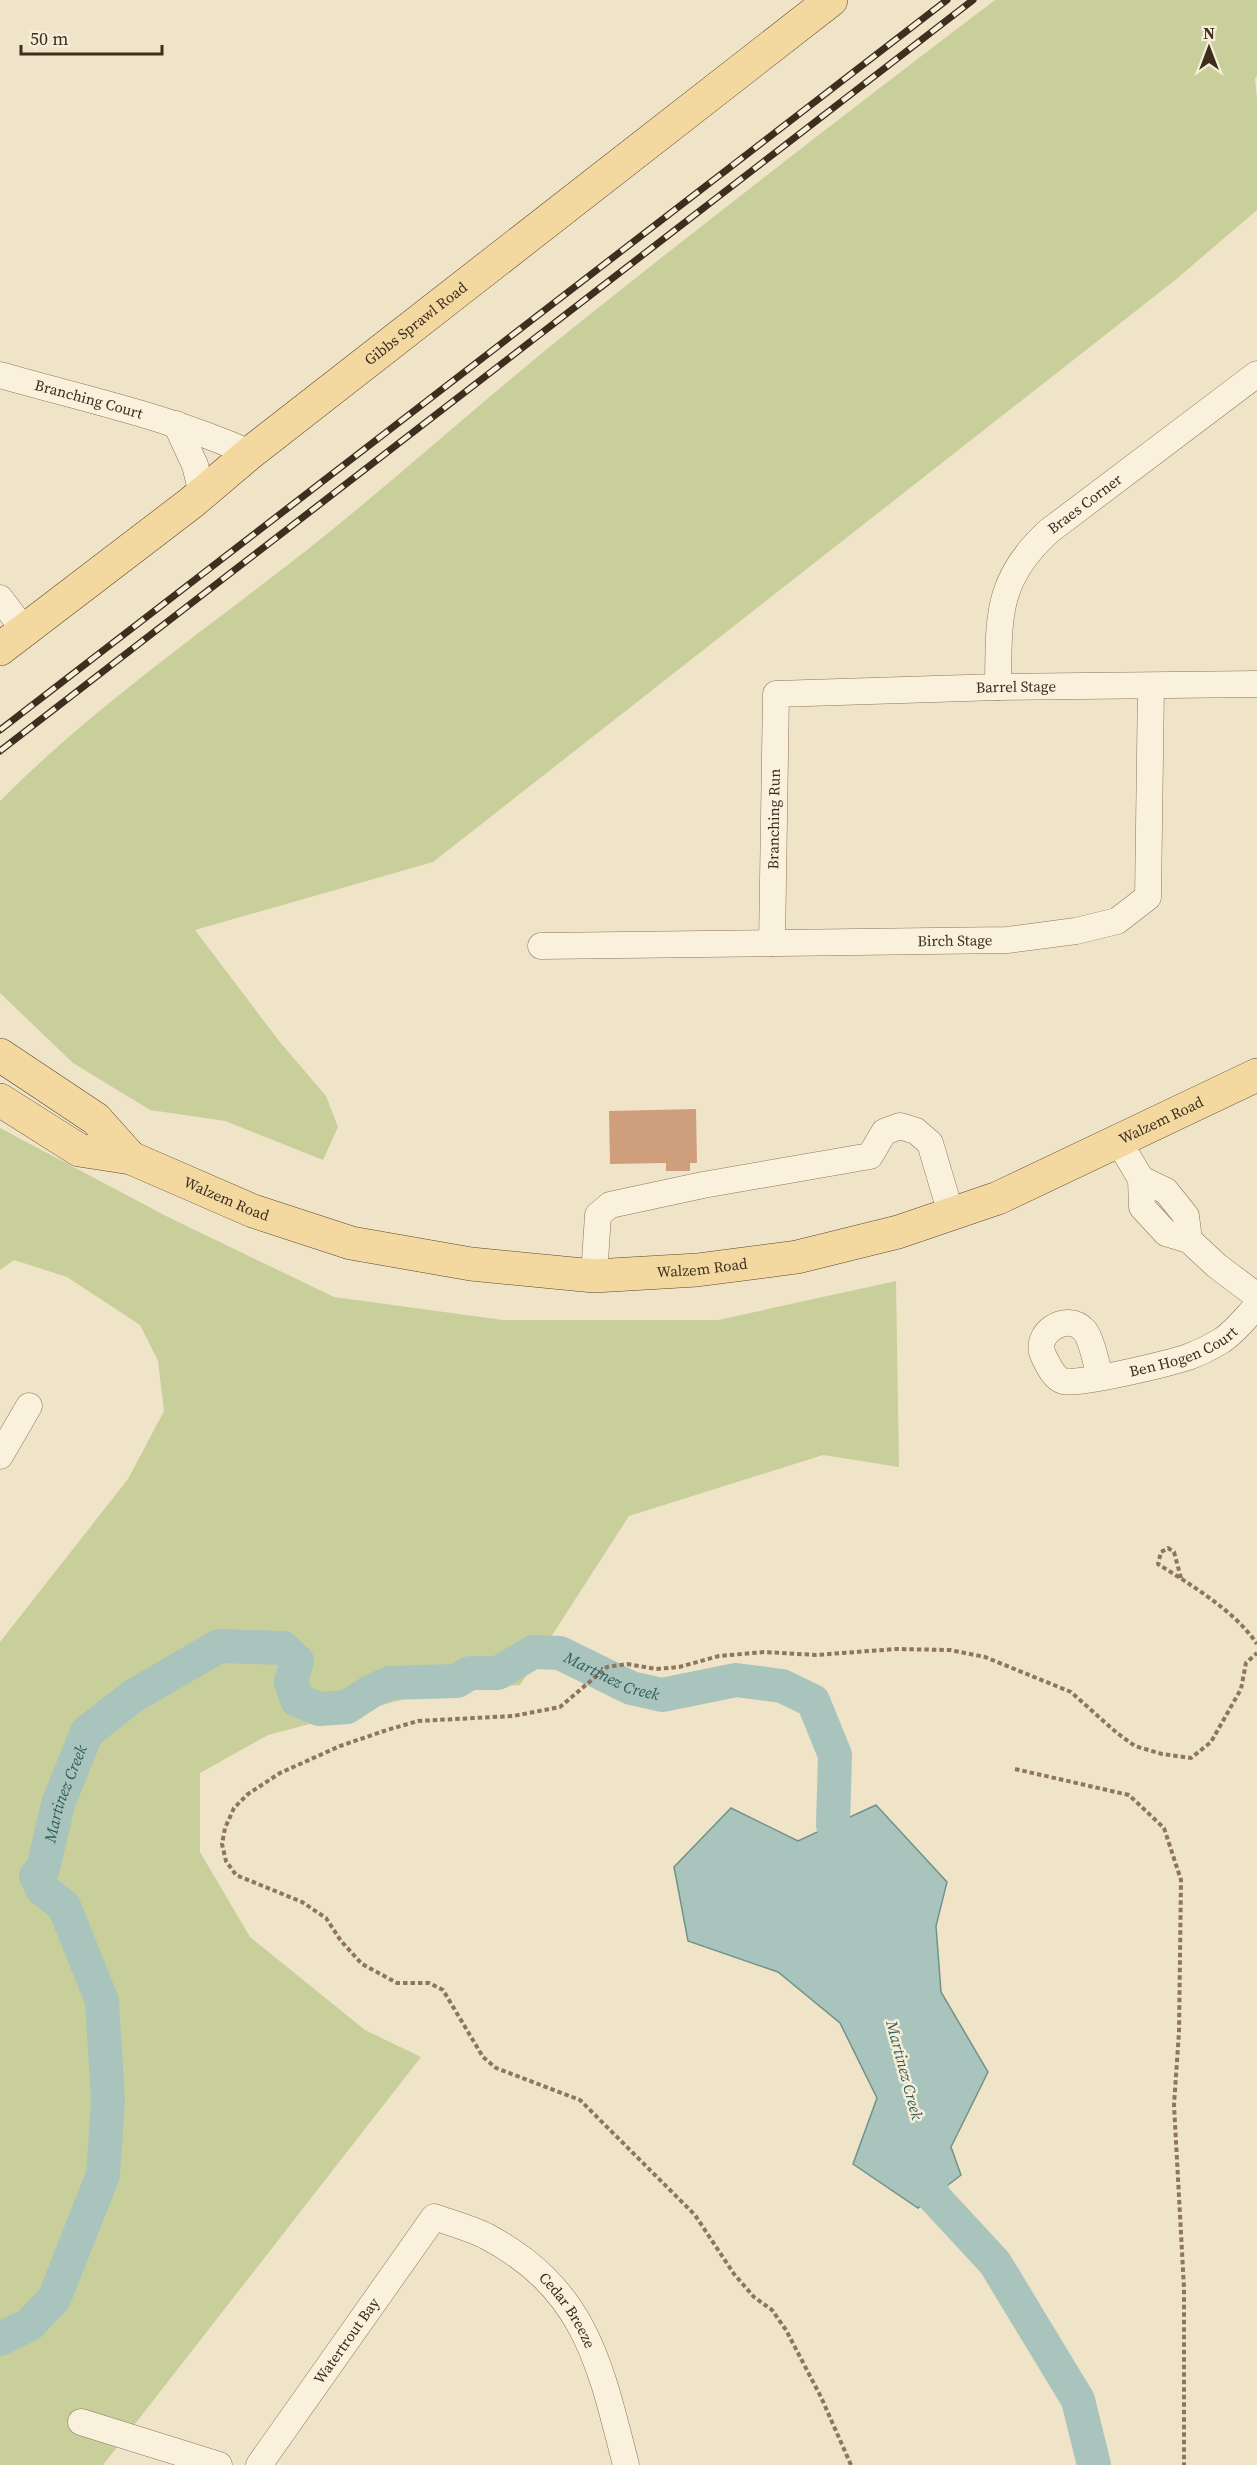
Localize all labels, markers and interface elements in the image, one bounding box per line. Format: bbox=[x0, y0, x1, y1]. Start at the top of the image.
scale bar bbox=[21, 18, 162, 56]
north arrow bbox=[1179, 18, 1239, 78]
text: N bbox=[1203, 22, 1215, 44]
text: 50 m bbox=[30, 26, 68, 51]
street label: Gibbs Sprawl Road bbox=[360, 276, 472, 370]
street label: Branching Court bbox=[32, 374, 146, 424]
street label: Braes Corner bbox=[1043, 468, 1127, 538]
street label: Barrel Stage bbox=[975, 675, 1056, 698]
street label: Branching Run bbox=[762, 768, 785, 870]
street label: Birch Stage bbox=[917, 929, 993, 951]
street label: Walzem Road bbox=[1115, 1091, 1207, 1149]
street label: Walzem Road bbox=[181, 1171, 272, 1226]
street label: Walzem Road bbox=[656, 1252, 749, 1282]
street label: Ben Hogen Court bbox=[1127, 1321, 1242, 1382]
water label: Martinez Creek bbox=[560, 1645, 662, 1705]
water label: Martinez Creek bbox=[38, 1741, 92, 1845]
water label: Martinez Creek bbox=[881, 2017, 929, 2123]
street label: Cedar Breeze bbox=[534, 2267, 601, 2352]
street label: Watertrout Bay bbox=[308, 2293, 384, 2388]

